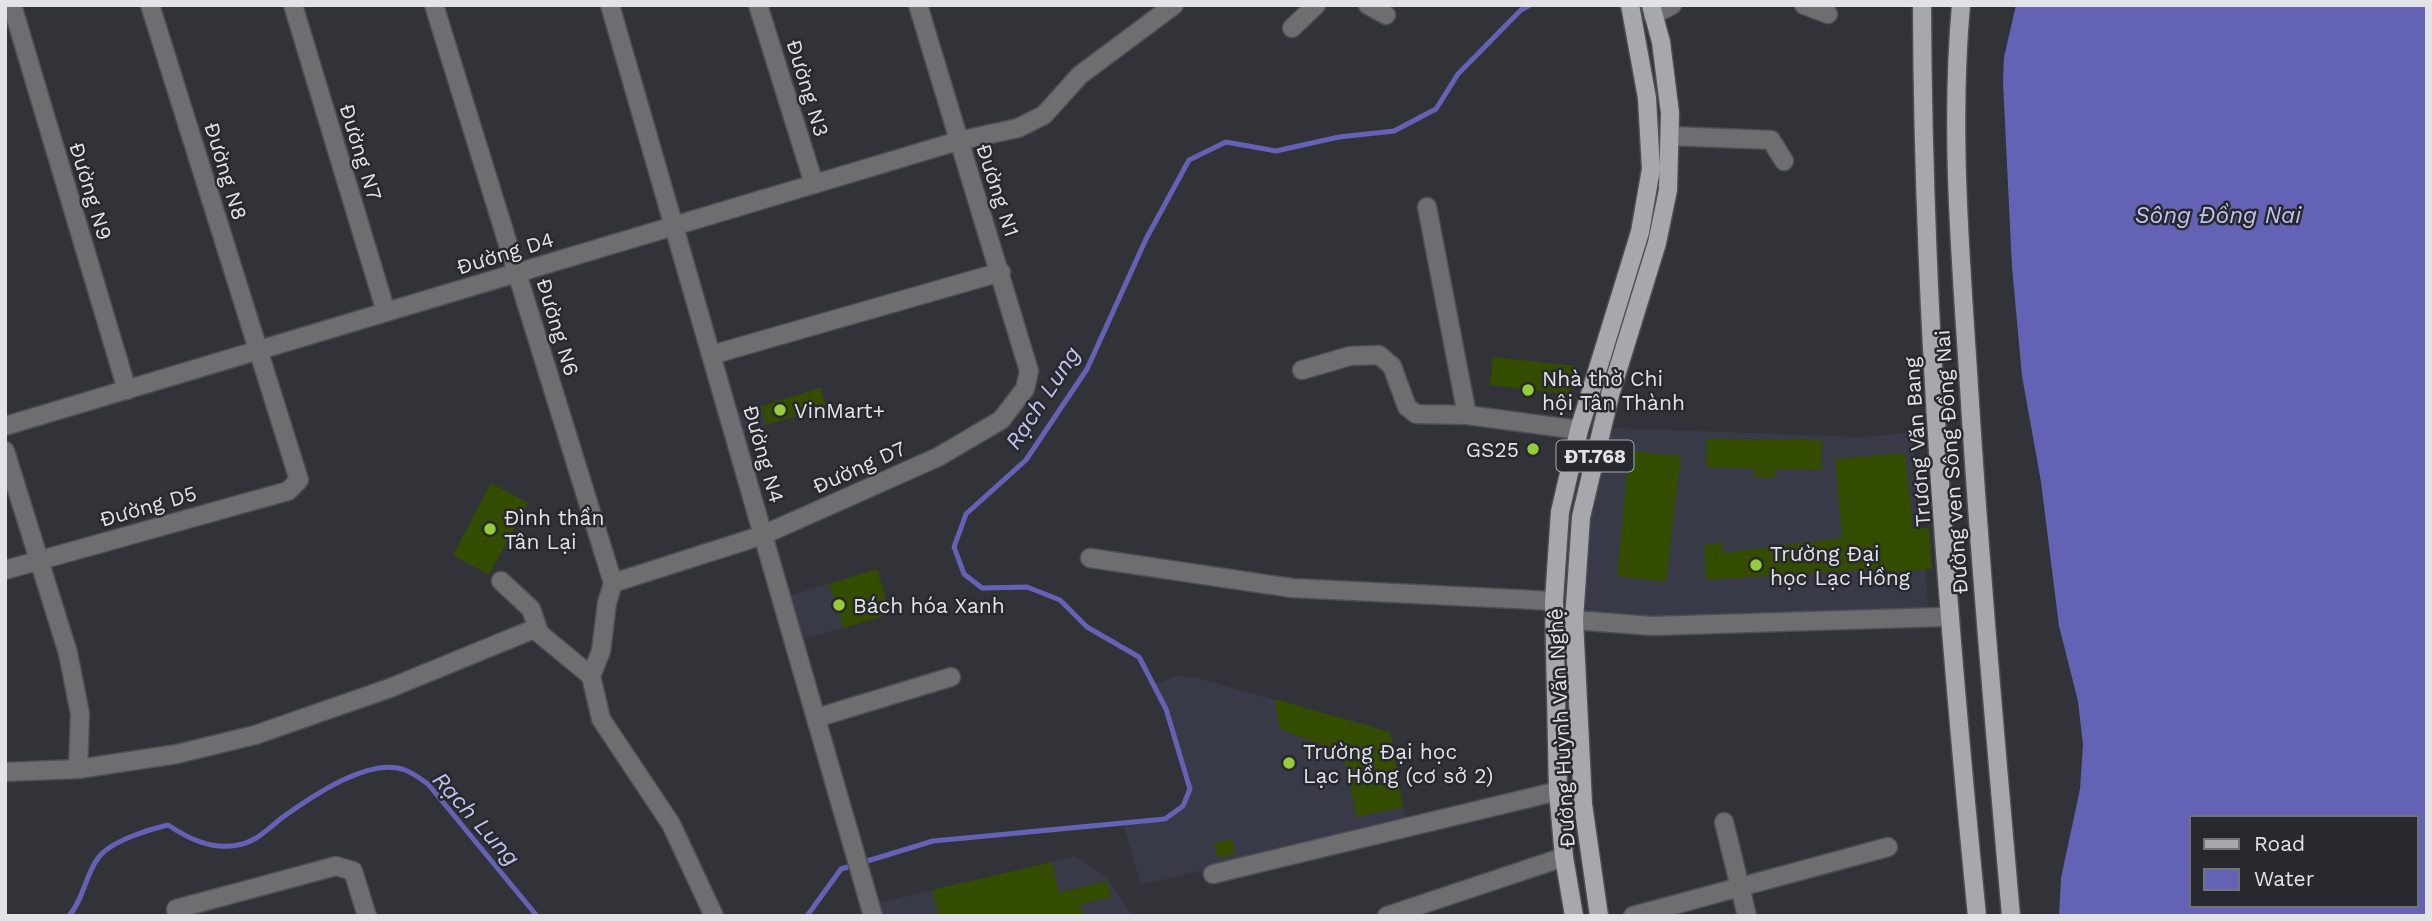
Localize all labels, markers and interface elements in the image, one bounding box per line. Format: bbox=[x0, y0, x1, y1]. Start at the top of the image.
street label: Đường N3 bbox=[781, 37, 835, 139]
street label: Đường N7 bbox=[334, 101, 388, 203]
street label: Đường N8 bbox=[199, 119, 253, 223]
street label: Đường N9 bbox=[64, 139, 118, 243]
street label: Đường N1 bbox=[971, 140, 1025, 240]
water label: Sông Đồng Nai bbox=[2135, 202, 2302, 229]
street label: Đường D4 bbox=[453, 226, 557, 280]
street label: Đường N6 bbox=[531, 275, 585, 379]
street label: Đường ven Sông Đồng Nai bbox=[1929, 329, 1973, 595]
water label: Rạch Lung bbox=[1000, 341, 1086, 455]
street label: Trương Văn Bang bbox=[1899, 355, 1935, 528]
place label: Nhà thờ Chi hội Tân Thành bbox=[1542, 366, 1685, 415]
marker: Nhà thờ Chi hội Tân Thành bbox=[1520, 382, 1536, 398]
place label: VinMart+ bbox=[794, 398, 885, 423]
street label: Đường N4 bbox=[738, 402, 790, 506]
marker: VinMart+ bbox=[772, 402, 788, 418]
street label: Đường D7 bbox=[809, 435, 909, 499]
place label: GS25 bbox=[1466, 437, 1519, 462]
road number: ĐT.768 bbox=[1556, 440, 1634, 471]
marker: GS25 bbox=[1525, 441, 1541, 457]
street label: Đường D5 bbox=[97, 480, 199, 532]
place label: Đình thần Tân Lại bbox=[504, 505, 604, 554]
marker: Đình thần Tân Lại bbox=[482, 521, 498, 537]
place label: Trường Đại học Lạc Hồng bbox=[1770, 541, 1911, 590]
marker: Trường Đại học Lạc Hồng bbox=[1748, 557, 1764, 573]
place label: Bách hóa Xanh bbox=[853, 593, 1005, 618]
marker: Bách hóa Xanh bbox=[831, 597, 847, 613]
street label: Đường Huỳnh Văn Nghệ bbox=[1542, 608, 1580, 848]
place label: Trường Đại học Lạc Hồng (cơ sở 2) bbox=[1303, 739, 1493, 788]
marker: Trường Đại học Lạc Hồng (cơ sở 2) bbox=[1281, 755, 1297, 771]
water label: Rạch Lung bbox=[427, 766, 525, 872]
legend bbox=[2190, 816, 2418, 907]
text: Road bbox=[2254, 831, 2305, 856]
text: Water bbox=[2254, 866, 2315, 891]

